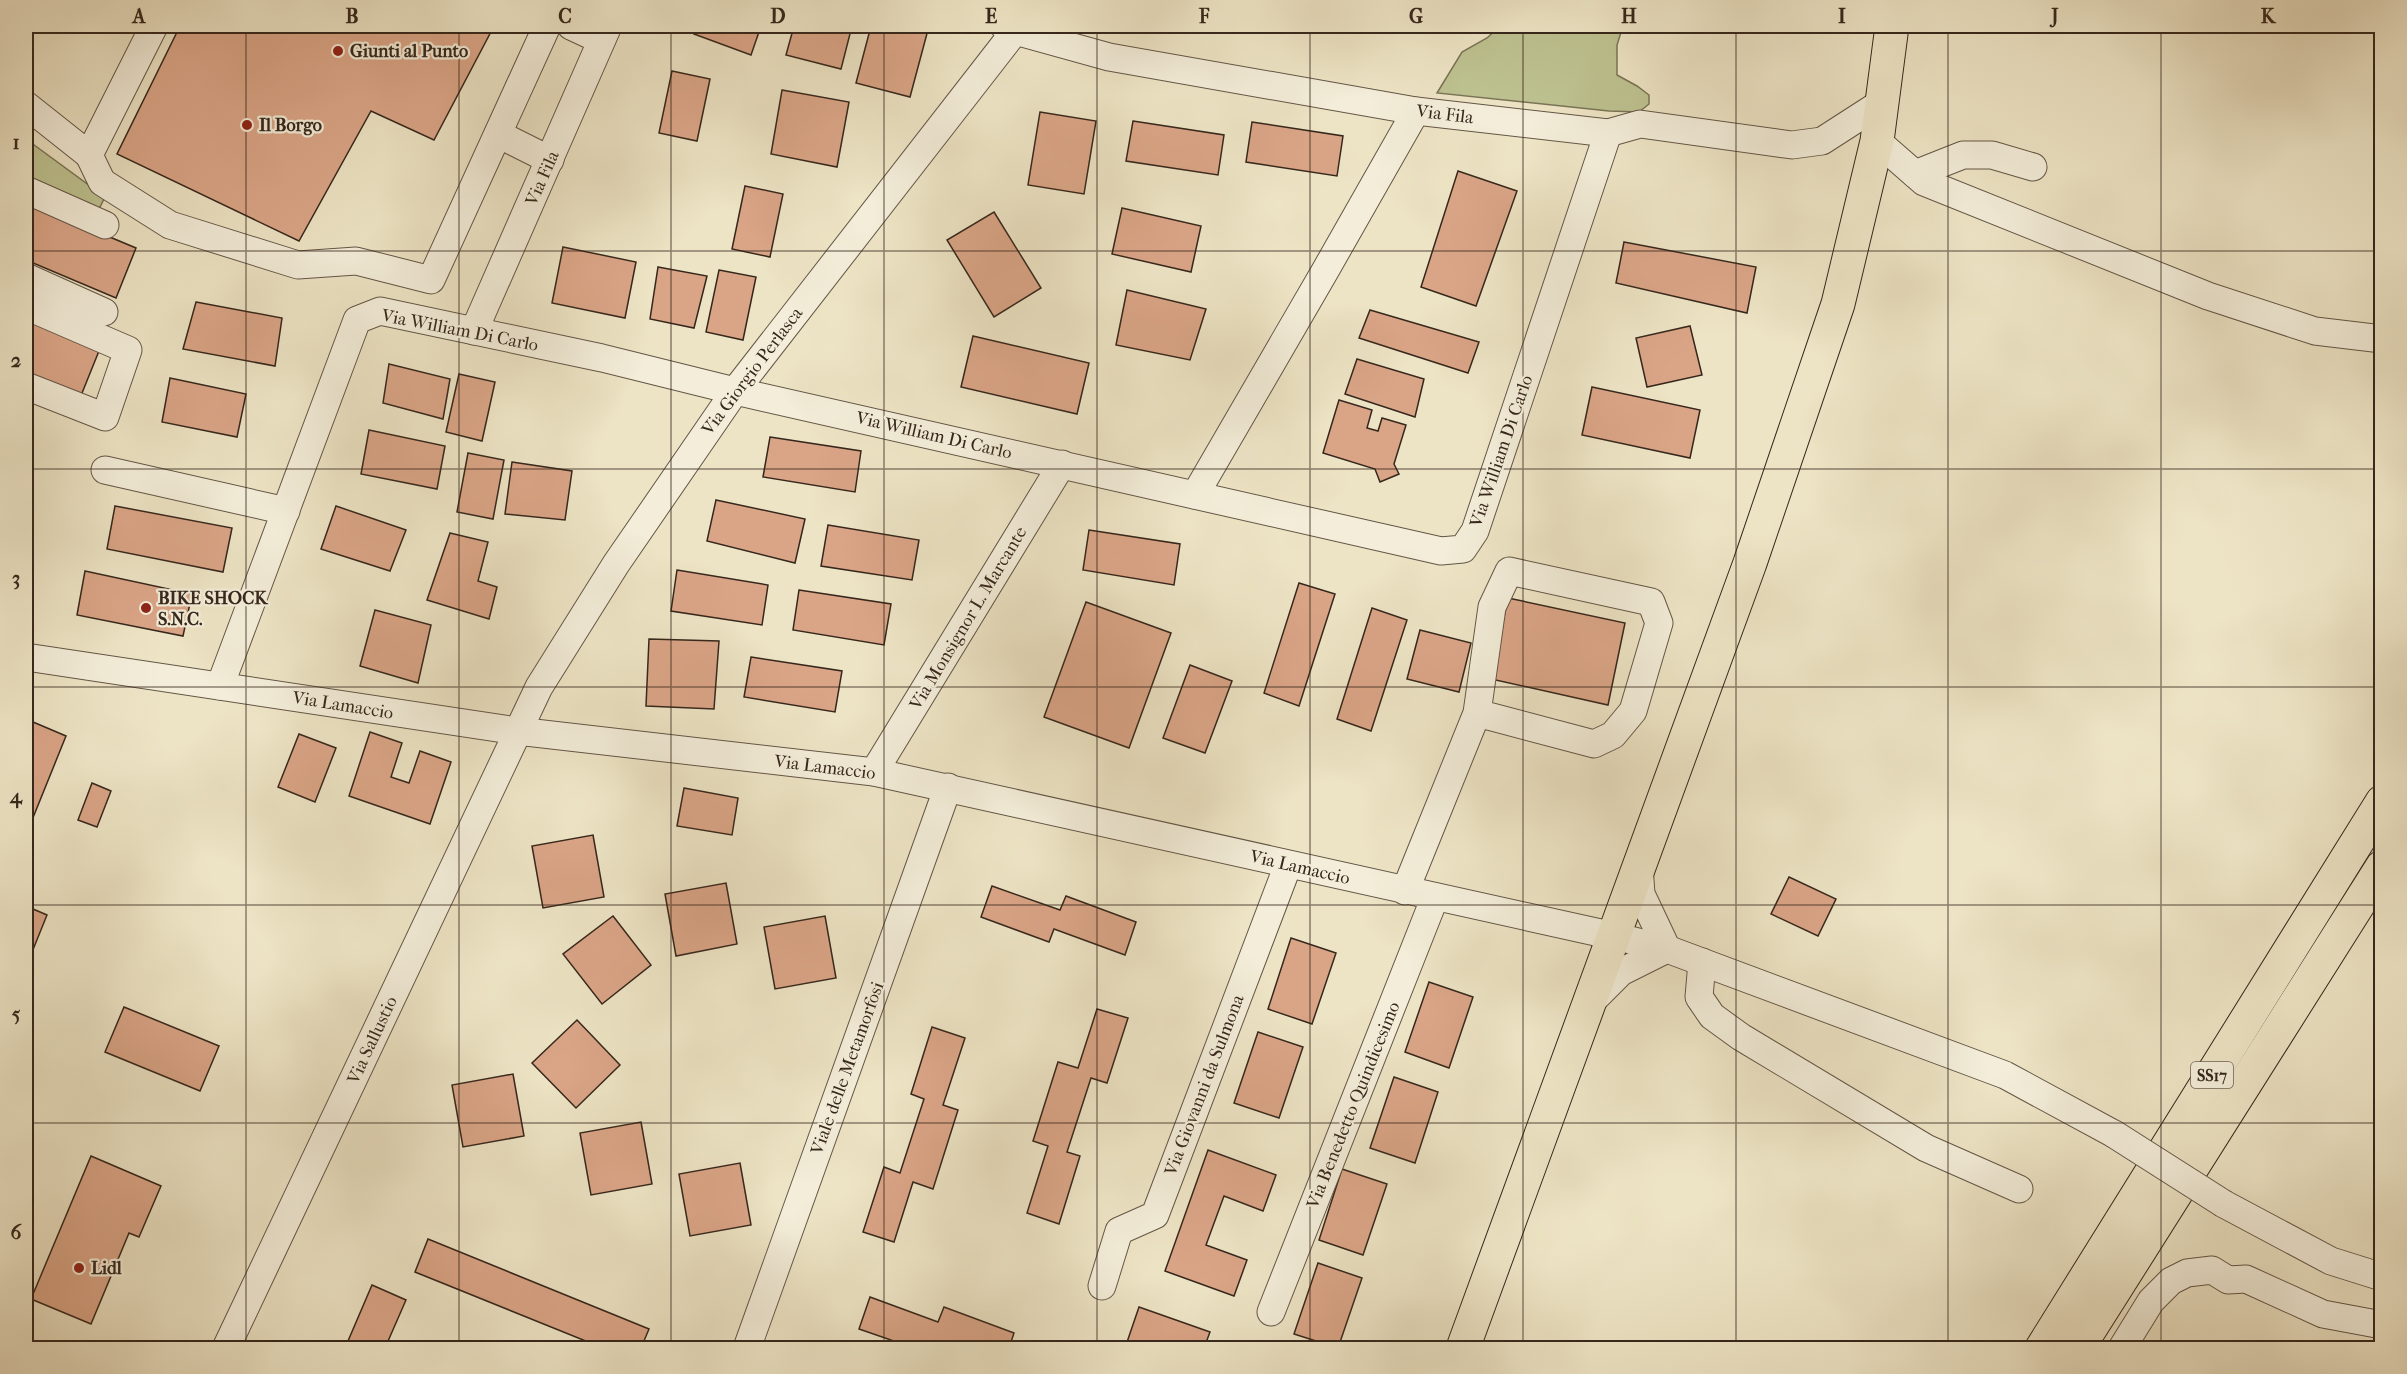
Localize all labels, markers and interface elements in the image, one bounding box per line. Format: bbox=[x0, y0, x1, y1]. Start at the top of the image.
text: A bbox=[131, 5, 147, 28]
text: B bbox=[345, 5, 359, 28]
text: C bbox=[558, 5, 572, 28]
text: D bbox=[770, 5, 786, 28]
text: E bbox=[985, 5, 997, 28]
text: F bbox=[1198, 5, 1210, 28]
text: G bbox=[1409, 5, 1423, 28]
text: H bbox=[1621, 5, 1637, 28]
text: I bbox=[1838, 5, 1846, 28]
text: J bbox=[2049, 5, 2059, 28]
text: K bbox=[2261, 5, 2277, 28]
place label: Giunti al Punto bbox=[350, 41, 468, 62]
marker: Giunti al Punto bbox=[331, 44, 345, 58]
street label: Via Fila bbox=[1414, 100, 1475, 129]
place label: Il Borgo bbox=[259, 115, 322, 136]
marker: Il Borgo bbox=[240, 118, 254, 132]
text: 1 bbox=[12, 131, 20, 154]
street label: Via Fila bbox=[521, 147, 564, 210]
street label: Via Giorgio Perlasca bbox=[697, 303, 808, 440]
street label: Via William Di Carlo bbox=[379, 305, 540, 356]
text: 2 bbox=[11, 349, 21, 372]
street label: Via William Di Carlo bbox=[1465, 372, 1537, 531]
street label: Via William Di Carlo bbox=[853, 407, 1014, 464]
street label: Via Monsignor L. Marcante bbox=[905, 523, 1031, 714]
text: 3 bbox=[12, 567, 20, 590]
place label: BIKE SHOCK S.N.C. bbox=[158, 588, 269, 630]
marker: BIKE SHOCK S.N.C. bbox=[139, 601, 153, 615]
street label: Via Lamaccio bbox=[290, 687, 395, 724]
street label: Via Lamaccio bbox=[772, 751, 877, 784]
text: 4 bbox=[9, 785, 23, 809]
street label: Via Lamaccio bbox=[1247, 846, 1352, 889]
street label: Viale delle Metamorfosi bbox=[806, 978, 889, 1158]
street label: Via Giovanni da Sulmona bbox=[1160, 991, 1249, 1180]
street label: Via Sallustio bbox=[343, 993, 402, 1088]
street label: Via Benedetto Quindicesimo bbox=[1302, 999, 1405, 1213]
text: 5 bbox=[12, 1003, 21, 1026]
road number: SS17 bbox=[2191, 1062, 2233, 1088]
text: 6 bbox=[11, 1221, 23, 1244]
place label: Lidl bbox=[91, 1258, 123, 1279]
marker: Lidl bbox=[72, 1261, 86, 1275]

